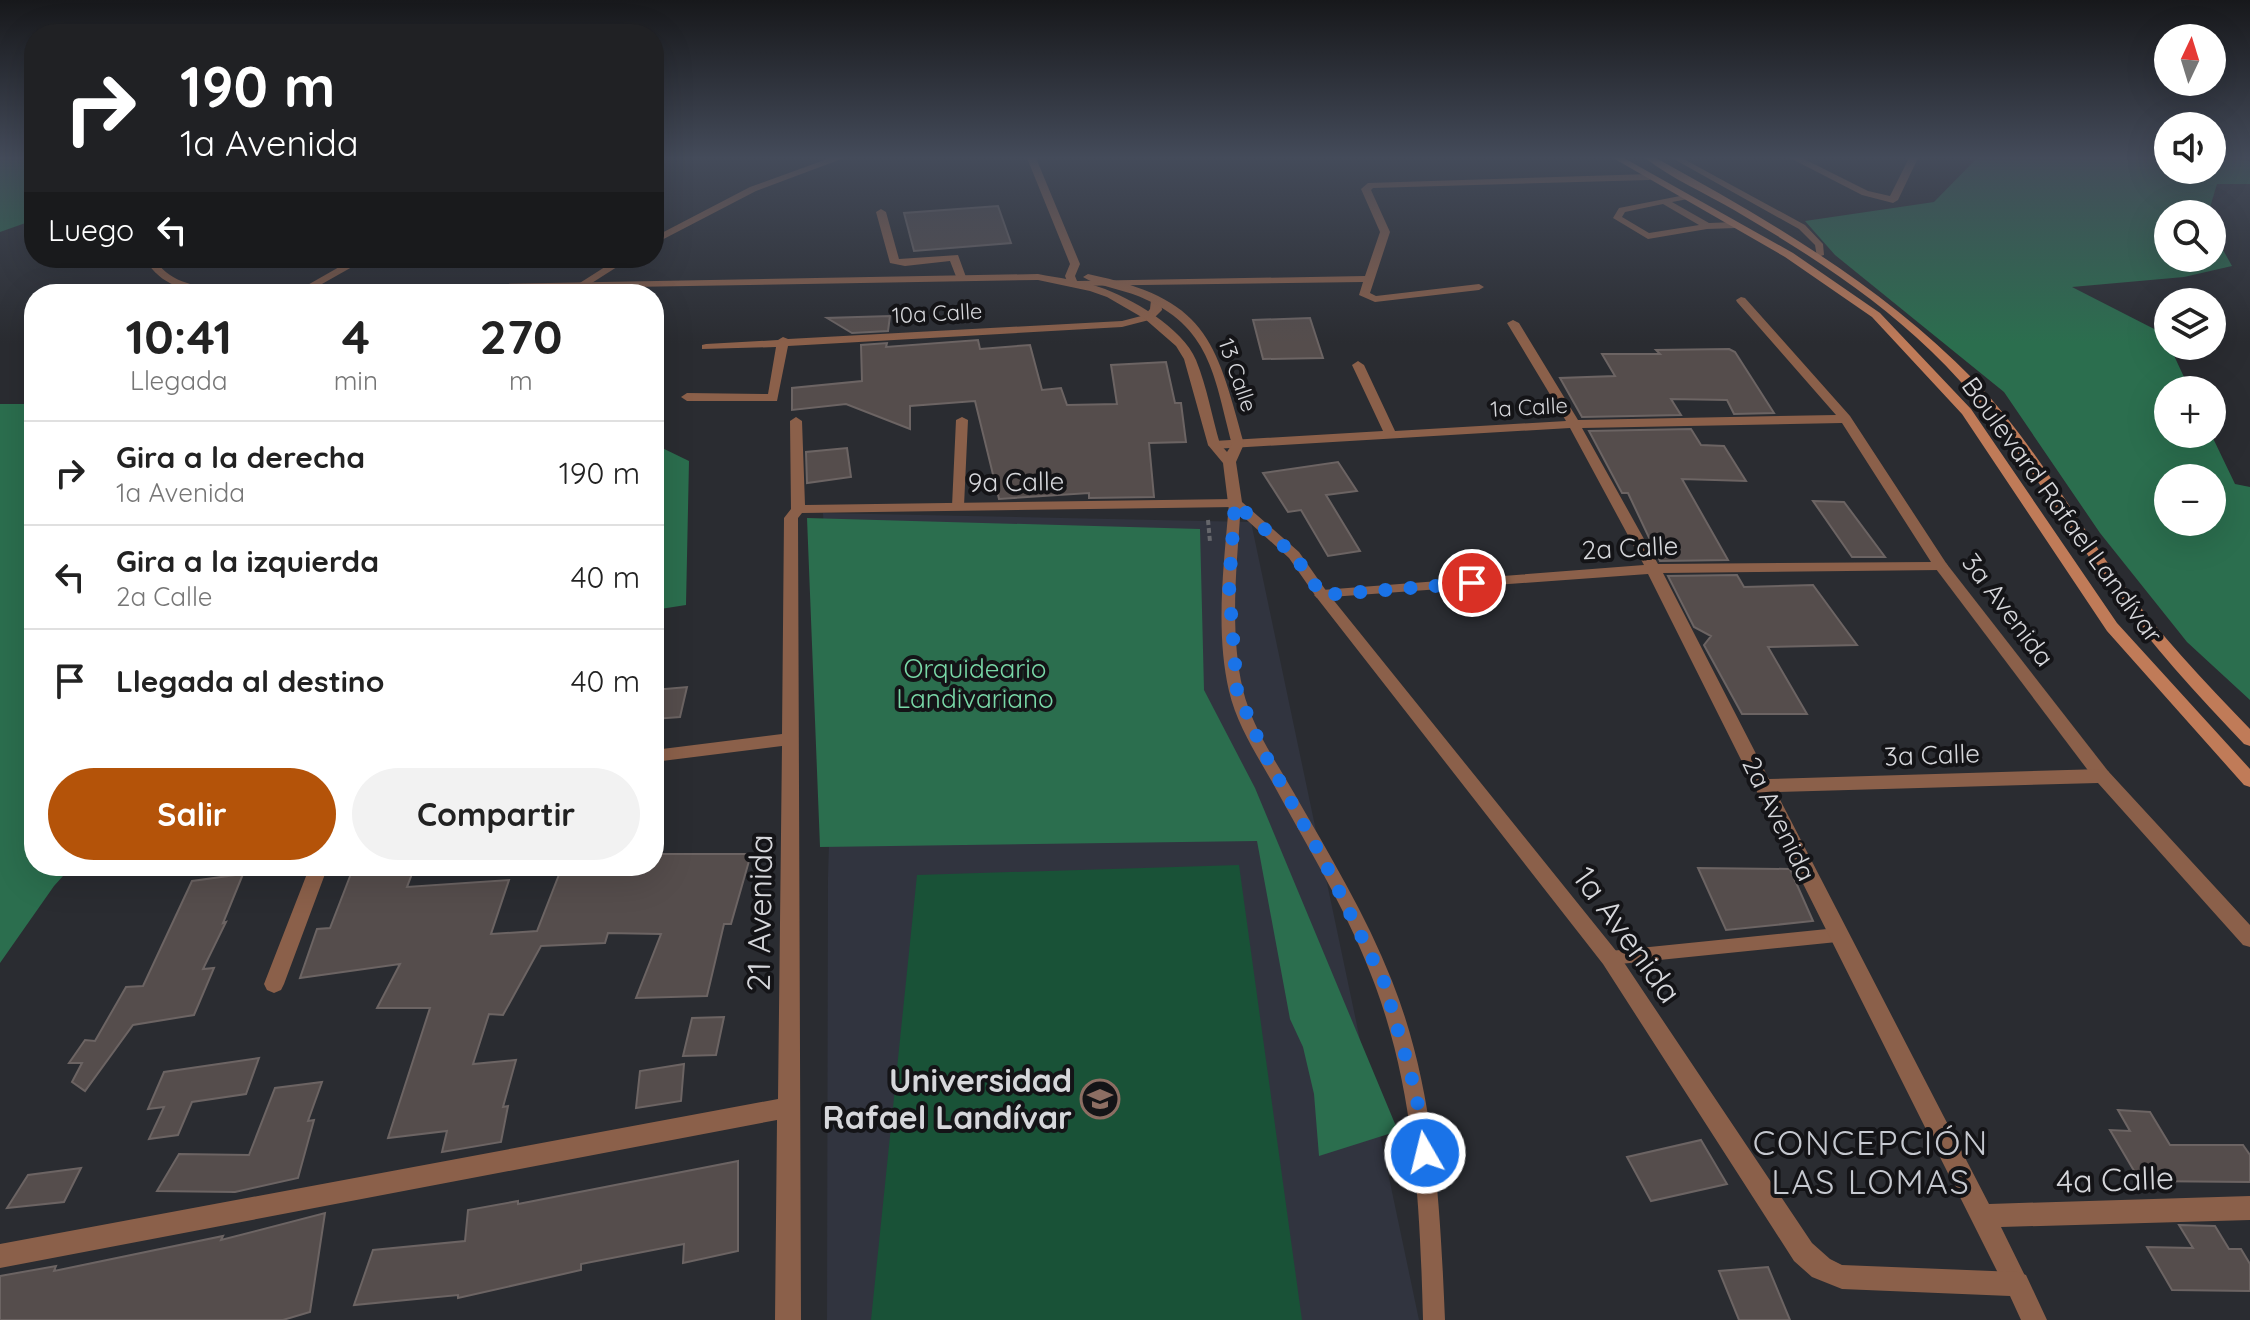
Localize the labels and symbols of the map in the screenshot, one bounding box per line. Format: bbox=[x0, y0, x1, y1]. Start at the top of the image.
north arrow bbox=[2154, 24, 2226, 96]
street label: 10a Calle bbox=[891, 297, 983, 329]
street label: 13 Calle bbox=[1212, 335, 1264, 415]
street label: Boulevard Rafael Landívar bbox=[1955, 370, 2170, 649]
street label: 1a Calle bbox=[1490, 391, 1568, 423]
street label: 9a Calle bbox=[967, 464, 1065, 499]
street label: 2a Calle bbox=[1581, 529, 1679, 567]
street label: 3a Avenida bbox=[1955, 547, 2062, 673]
pin bbox=[1438, 549, 1506, 617]
park label: Orquideario Landivariano bbox=[896, 652, 1054, 715]
street label: 3a Calle bbox=[1884, 736, 1980, 773]
street label: 2a Avenida bbox=[1735, 751, 1824, 886]
street label: 21 Avenida bbox=[738, 834, 780, 992]
street label: 1a Avenida bbox=[1565, 858, 1691, 1010]
place label: Universidad Rafael Landívar bbox=[823, 1060, 1072, 1137]
school or university icon: Universidad Rafael Landívar bbox=[1079, 1078, 1121, 1120]
position arrow bbox=[1383, 1111, 1467, 1195]
district label: CONCEPCIÓN LAS LOMAS bbox=[1753, 1121, 1989, 1203]
street label: 4a Calle bbox=[2055, 1157, 2175, 1201]

